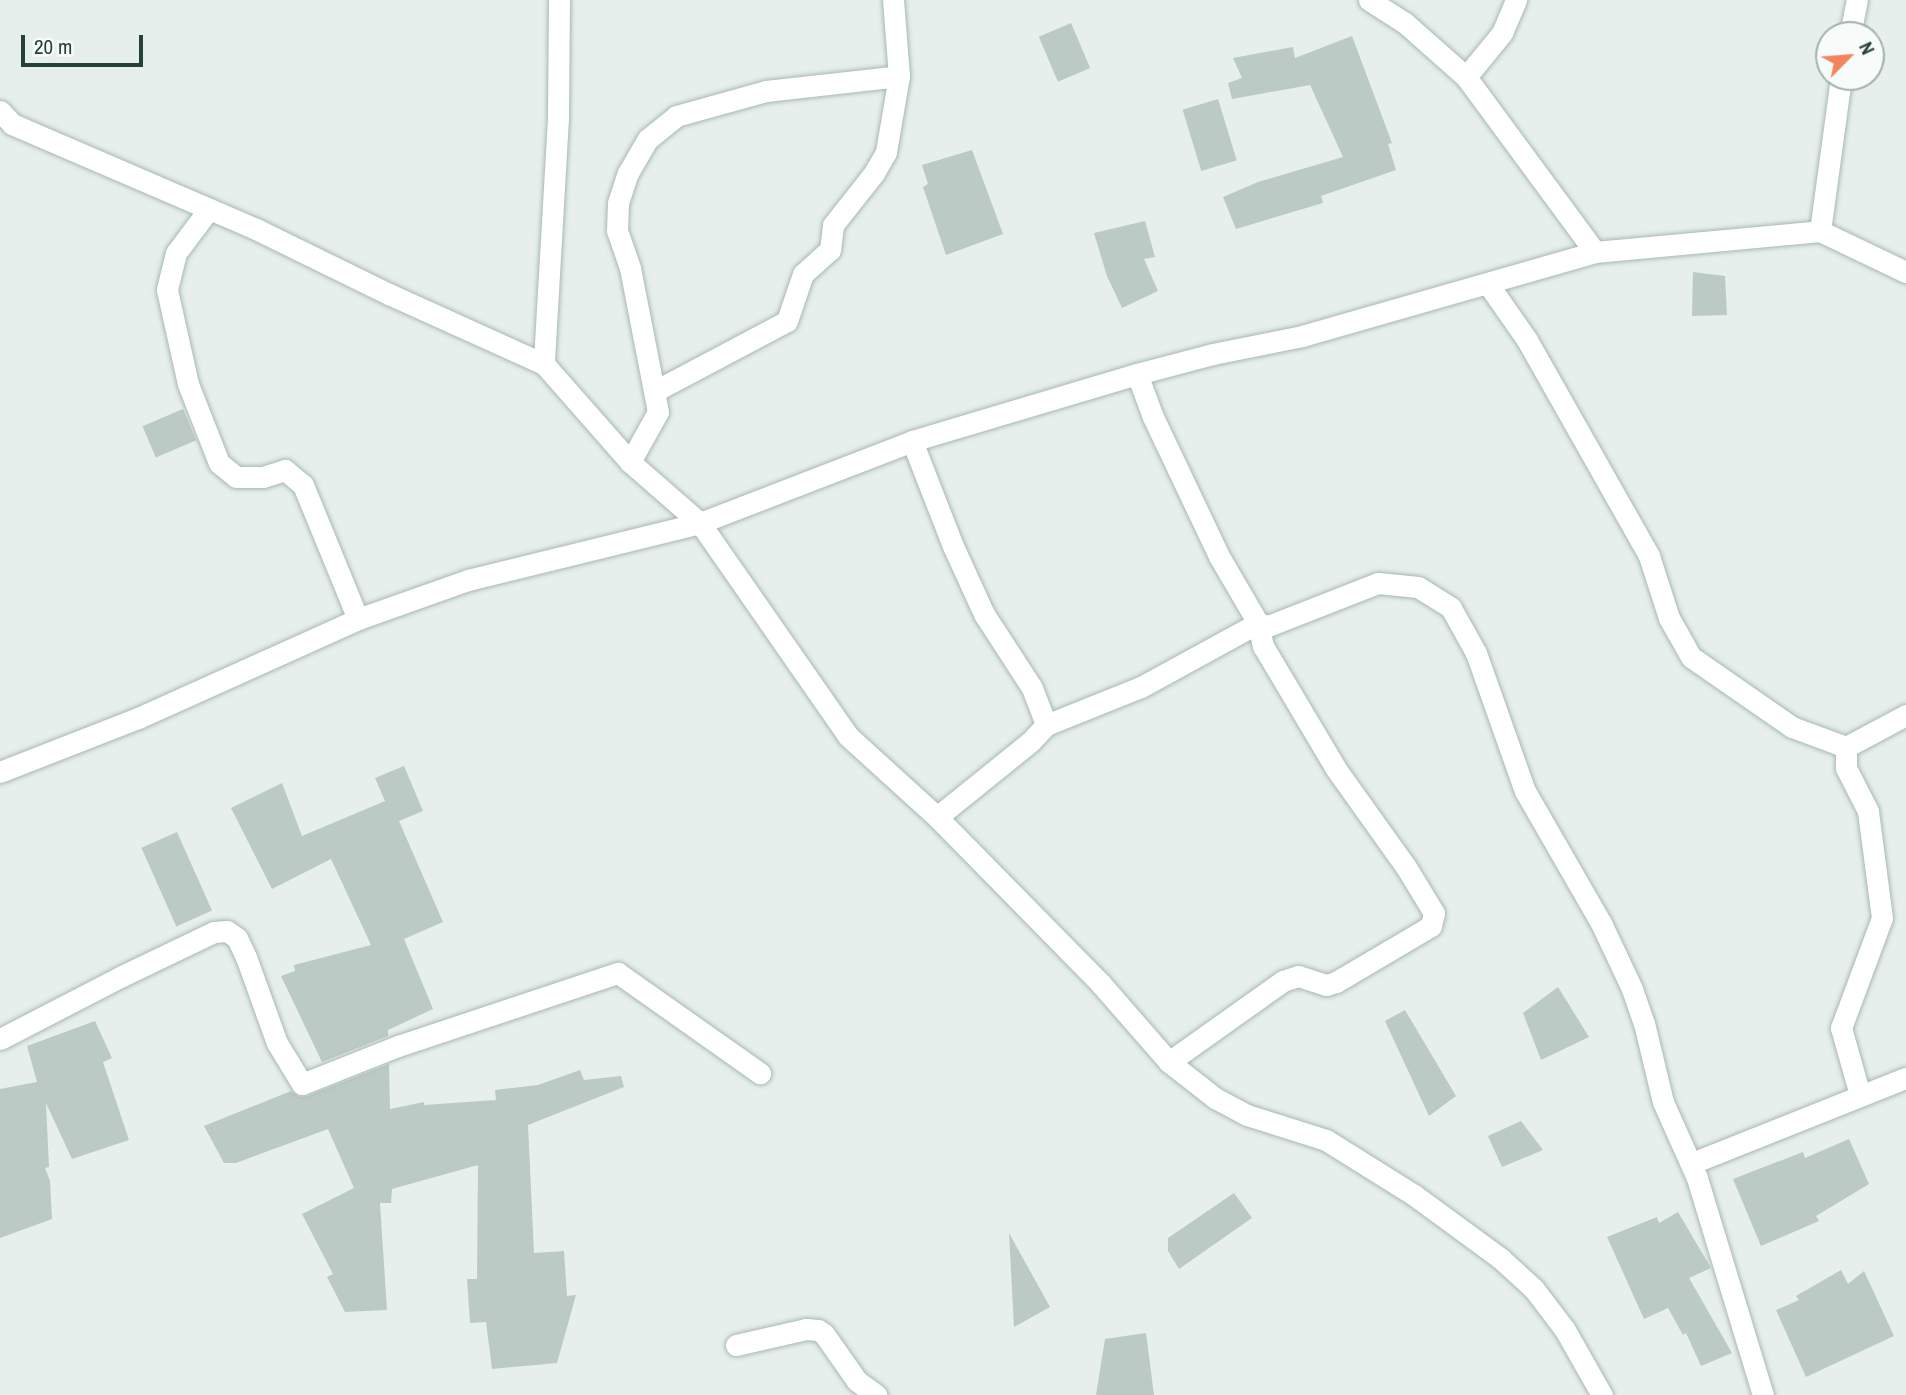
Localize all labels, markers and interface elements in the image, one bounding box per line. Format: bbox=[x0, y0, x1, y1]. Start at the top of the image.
scale bar bbox=[24, 21, 147, 65]
north arrow bbox=[1815, 21, 1885, 91]
text: 20 m bbox=[34, 32, 72, 61]
text: N bbox=[1853, 37, 1881, 59]

